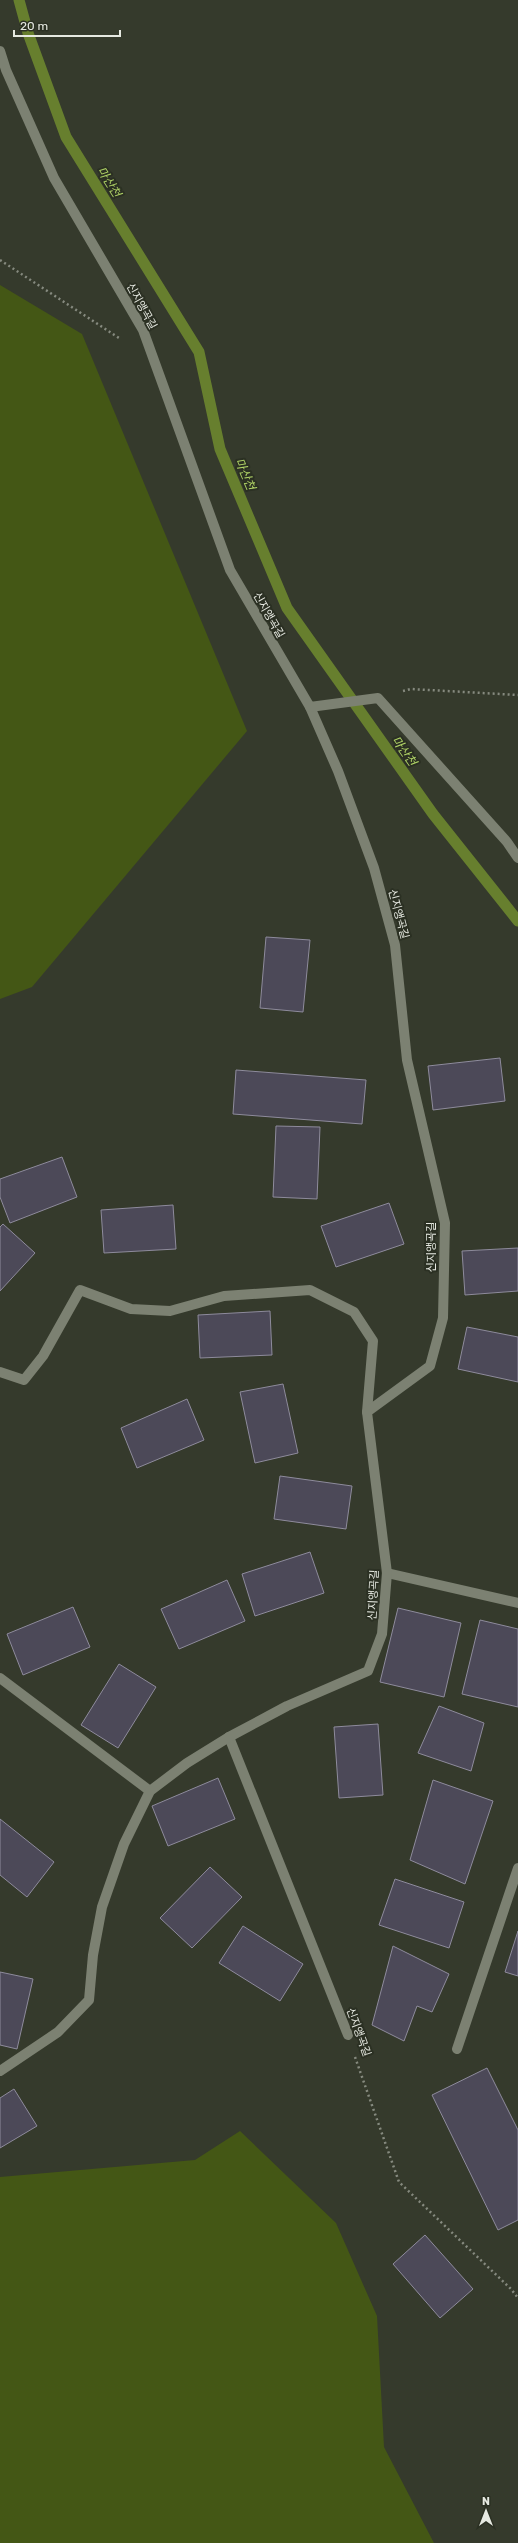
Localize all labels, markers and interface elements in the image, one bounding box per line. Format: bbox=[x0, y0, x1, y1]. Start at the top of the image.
scale bar bbox=[14, 12, 120, 38]
text: 20 m bbox=[20, 19, 48, 33]
water label: 마산천 bbox=[94, 164, 125, 201]
street label: 신지앵곡길 bbox=[124, 281, 160, 332]
water label: 마산천 bbox=[232, 456, 259, 494]
street label: 신지앵곡길 bbox=[250, 590, 287, 640]
water label: 마산천 bbox=[389, 733, 420, 770]
street label: 신지앵곡길 bbox=[386, 888, 411, 940]
street label: 신지앵곡길 bbox=[425, 1222, 438, 1272]
street label: 신지앵곡길 bbox=[366, 1569, 381, 1621]
street label: 신지앵곡길 bbox=[344, 2006, 373, 2058]
north arrow bbox=[466, 2491, 506, 2531]
text: N bbox=[482, 2495, 490, 2508]

